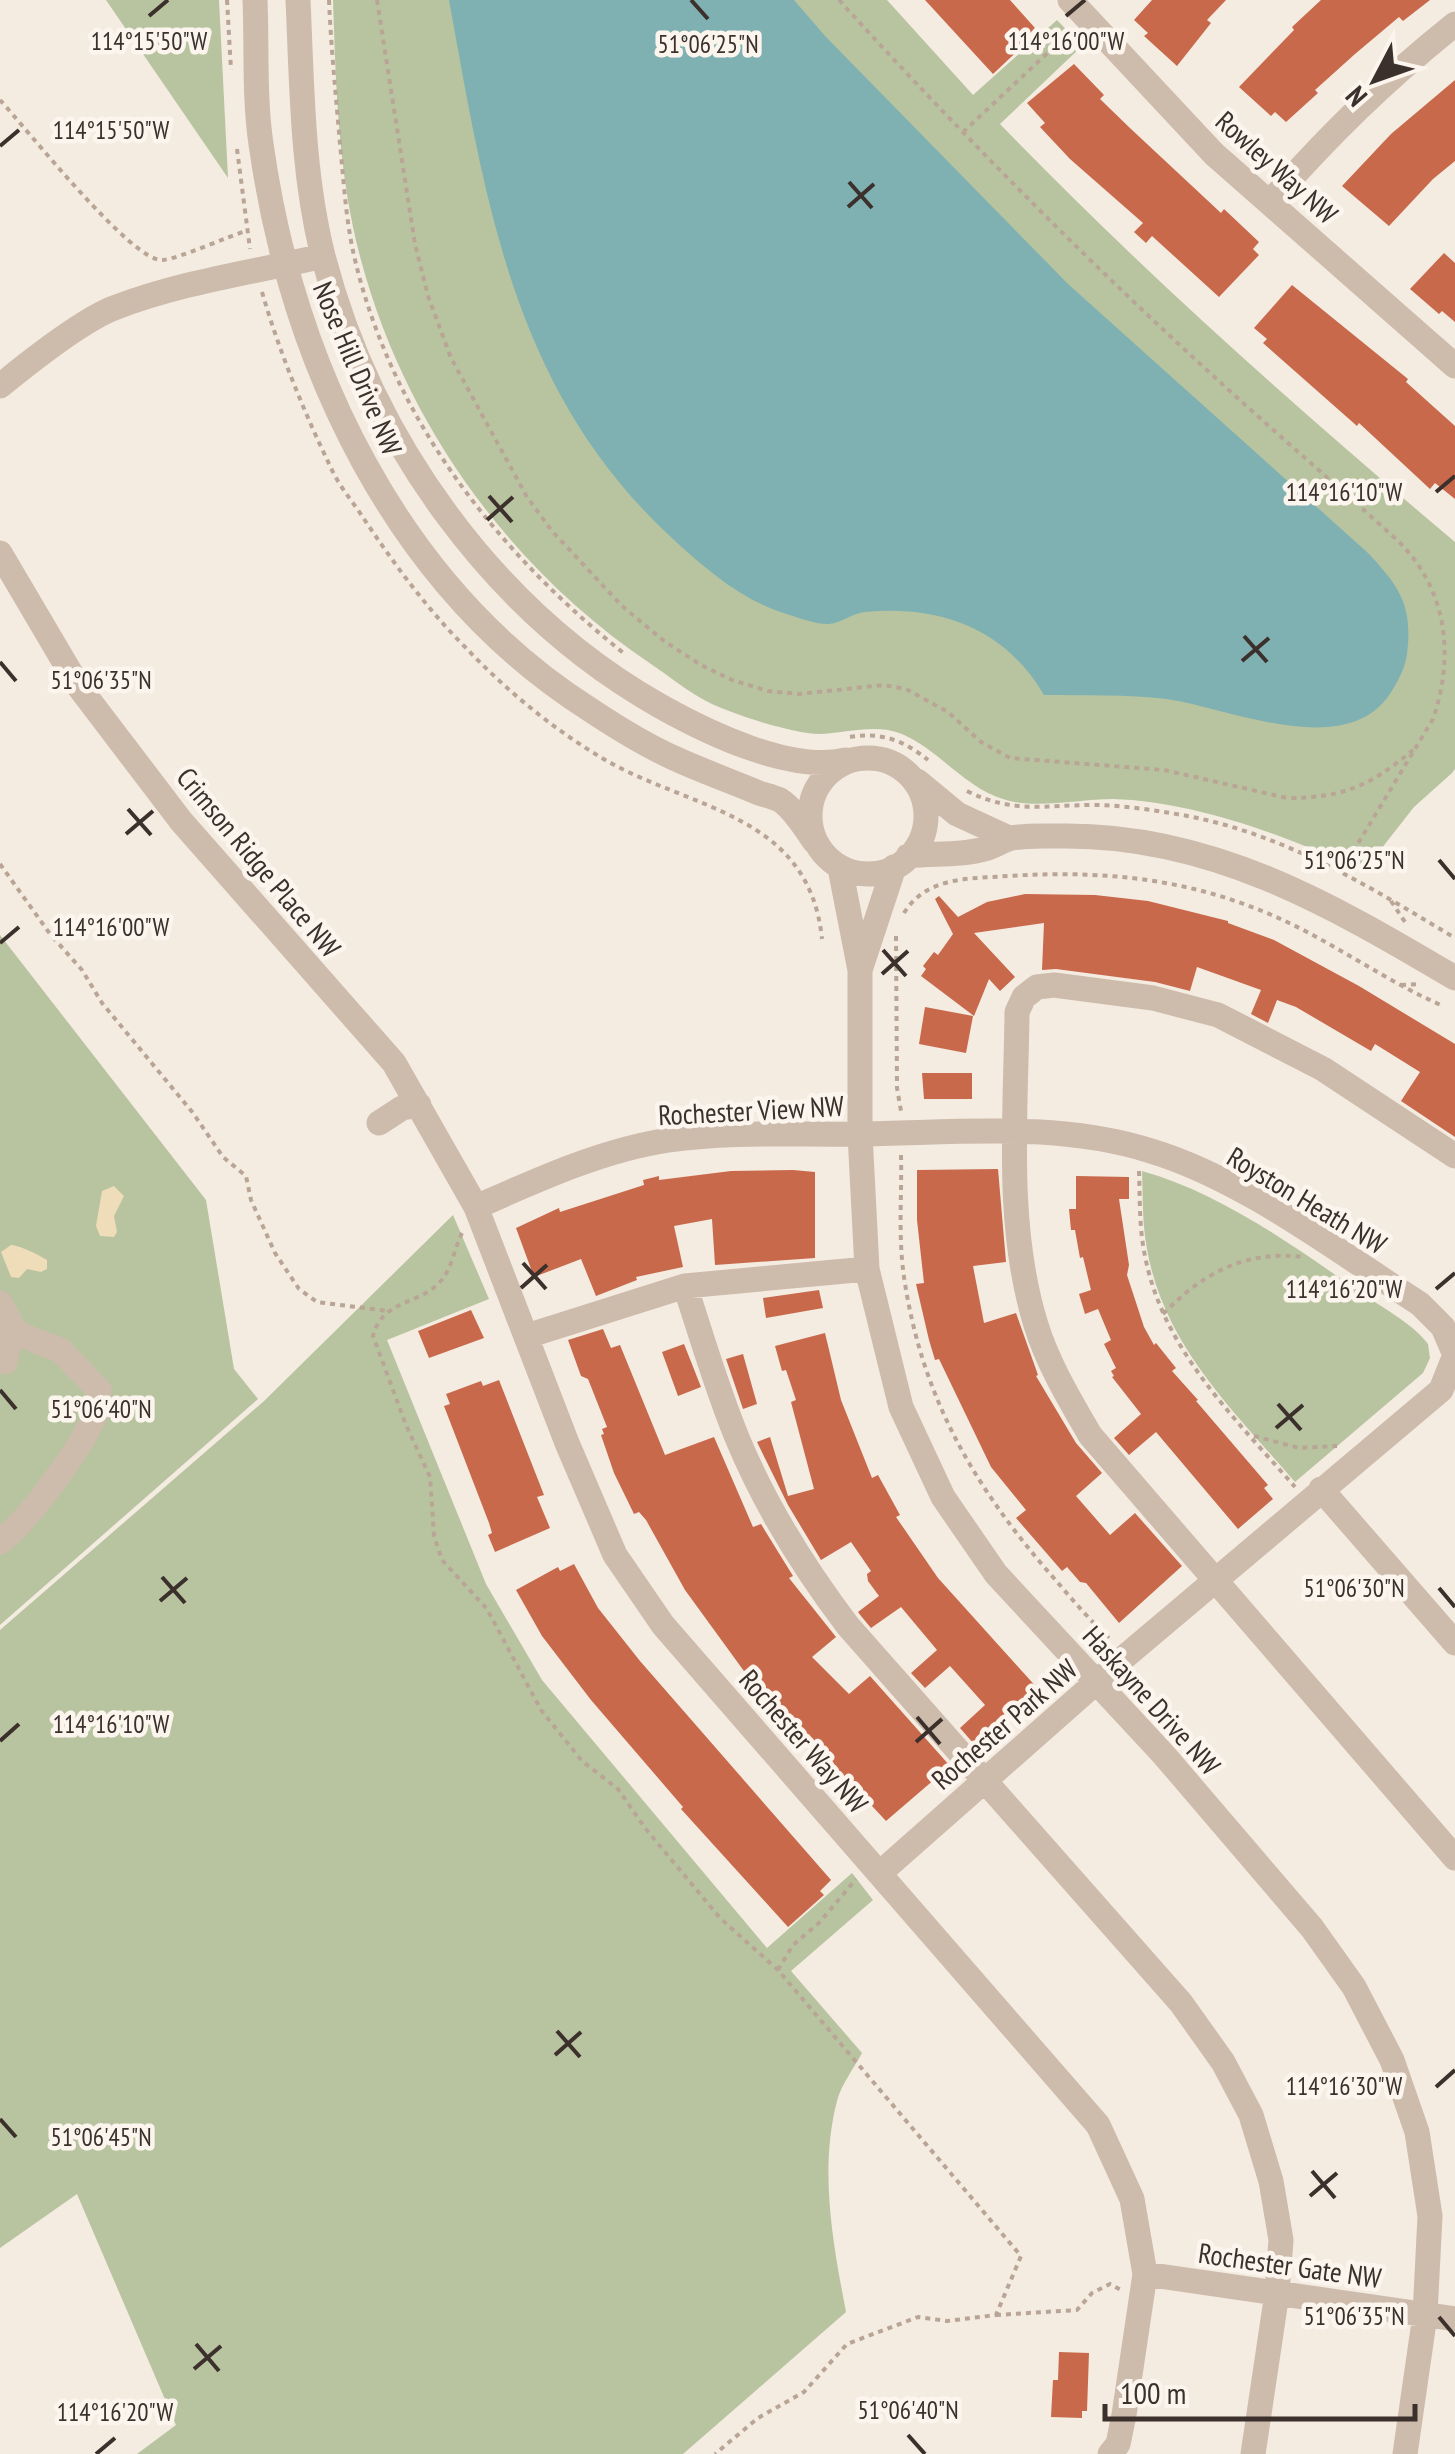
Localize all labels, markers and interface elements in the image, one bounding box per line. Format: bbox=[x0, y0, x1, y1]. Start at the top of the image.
text: 114°15'50"W bbox=[91, 25, 207, 57]
text: 114°16'00"W bbox=[1008, 25, 1124, 57]
text: 51°06'25"N bbox=[657, 28, 759, 60]
north arrow bbox=[1325, 30, 1425, 130]
text: N bbox=[1337, 79, 1375, 115]
street label: Rowley Way NW bbox=[1208, 102, 1346, 232]
text: 114°15'50"W bbox=[53, 114, 169, 146]
street label: Nose Hill Drive NW bbox=[305, 276, 411, 460]
text: 114°16'10"W bbox=[1286, 476, 1402, 508]
text: 51°06'35"N bbox=[50, 664, 152, 696]
street label: Crimson Ridge Place NW bbox=[169, 759, 349, 965]
text: 51°06'25"N bbox=[1303, 844, 1405, 876]
text: 114°16'00"W bbox=[53, 911, 169, 943]
street label: Rochester View NW bbox=[657, 1087, 845, 1133]
street label: Royston Heath NW bbox=[1221, 1138, 1394, 1262]
text: 114°16'20"W bbox=[1286, 1273, 1402, 1305]
text: 51°06'40"N bbox=[50, 1393, 152, 1425]
text: 51°06'30"N bbox=[1303, 1572, 1405, 1604]
street label: Haskayne Drive NW bbox=[1075, 1617, 1229, 1783]
street label: Rochester Park NW bbox=[923, 1650, 1085, 1797]
street label: Rochester Way NW bbox=[731, 1661, 877, 1821]
text: 114°16'10"W bbox=[53, 1708, 169, 1740]
text: 114°16'30"W bbox=[1286, 2070, 1402, 2102]
text: 51°06'45"N bbox=[50, 2121, 152, 2153]
street label: Rochester Gate NW bbox=[1196, 2234, 1384, 2296]
text: 51°06'35"N bbox=[1303, 2300, 1405, 2332]
scale bar bbox=[1105, 2359, 1415, 2421]
text: 100 m bbox=[1120, 2373, 1186, 2412]
text: 51°06'40"N bbox=[857, 2394, 959, 2426]
text: 114°16'20"W bbox=[57, 2396, 173, 2428]

